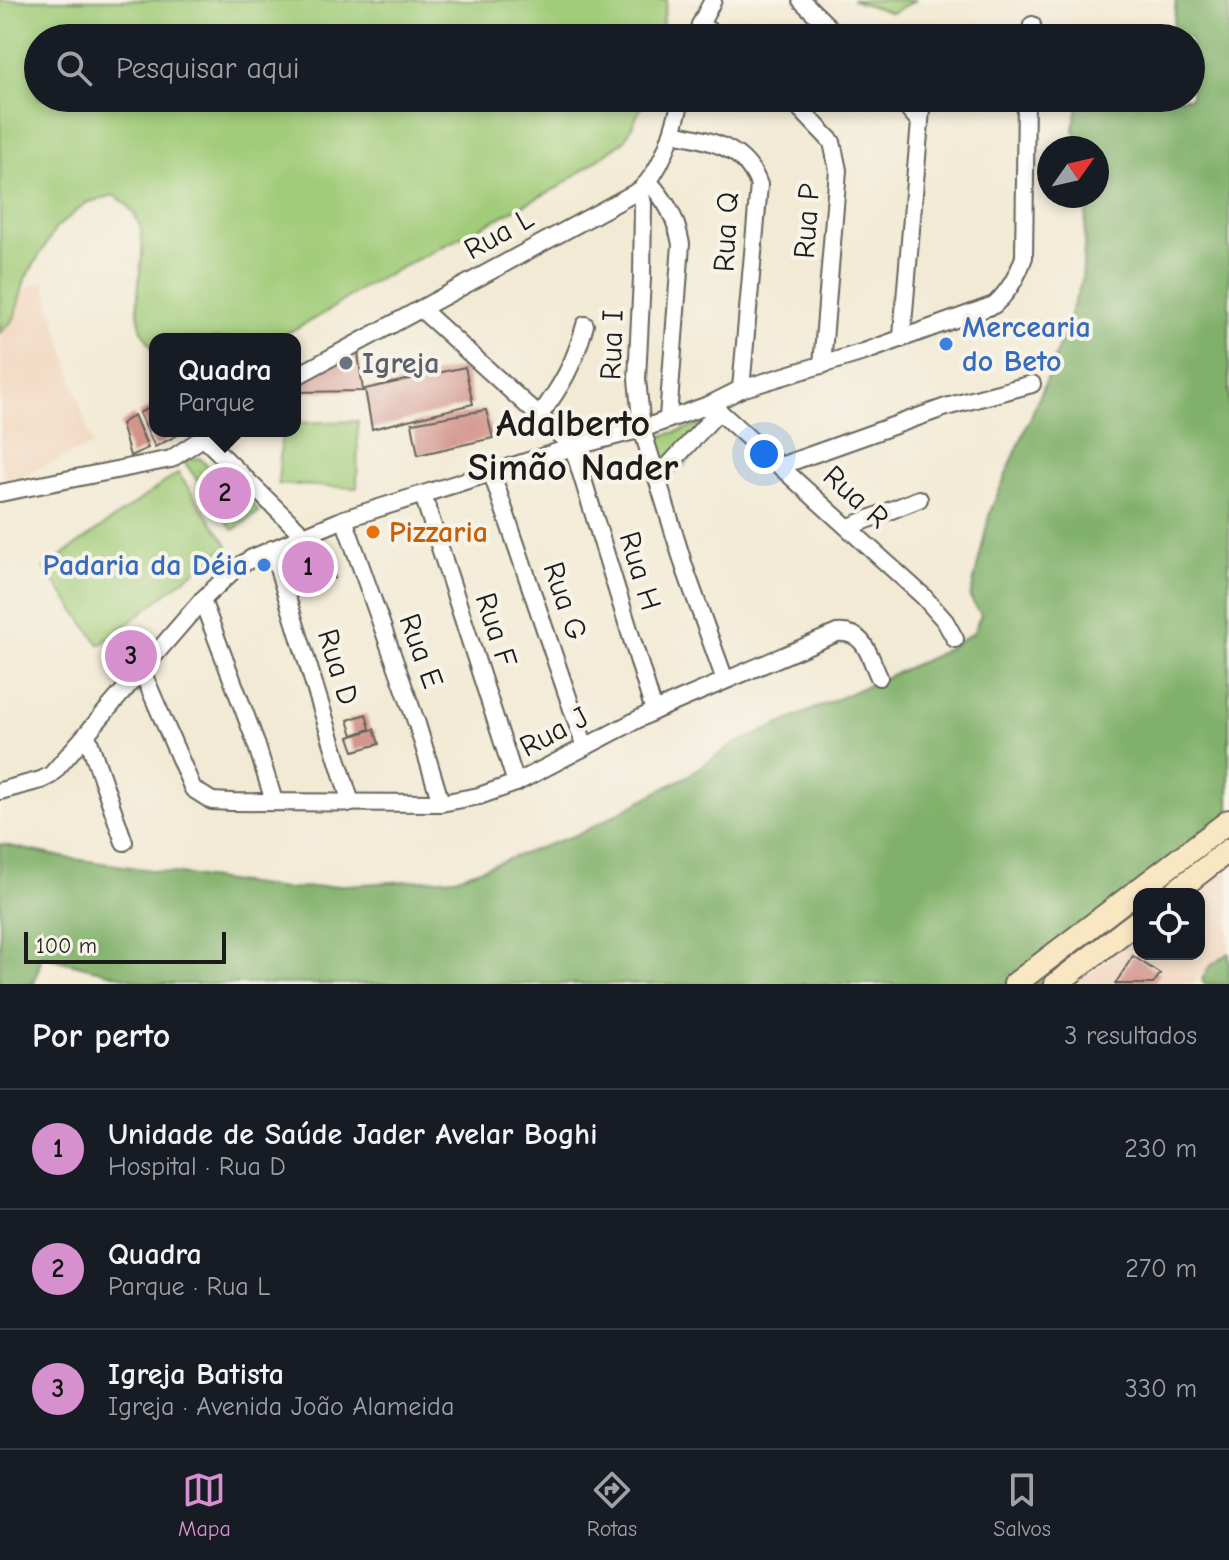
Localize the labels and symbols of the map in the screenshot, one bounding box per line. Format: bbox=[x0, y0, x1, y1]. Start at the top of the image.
north arrow bbox=[1037, 136, 1109, 208]
street label: Rua P bbox=[787, 182, 827, 260]
street label: Rua Q bbox=[706, 191, 746, 273]
street label: Rua L bbox=[458, 201, 540, 267]
street label: Rua I bbox=[593, 309, 631, 381]
place label: Mercearia do Beto bbox=[962, 310, 1091, 379]
marker: Mercearia do Beto bbox=[937, 335, 955, 353]
place label: Igreja bbox=[362, 346, 440, 381]
marker: Igreja bbox=[337, 354, 355, 372]
district label: Adalberto Simão Nader bbox=[468, 402, 679, 490]
your location bbox=[744, 434, 784, 474]
street label: Rua R bbox=[816, 458, 896, 536]
pin: 2 bbox=[199, 463, 251, 523]
place label: Pizzaria bbox=[389, 515, 488, 550]
marker: Pizzaria bbox=[364, 523, 382, 541]
street label: Rua H bbox=[612, 527, 668, 615]
pin: 1 bbox=[282, 537, 334, 597]
place label: Padaria da Déia bbox=[42, 548, 248, 583]
marker: Padaria da Déia bbox=[255, 556, 273, 574]
street label: Rua G bbox=[535, 557, 595, 645]
street label: Rua F bbox=[468, 588, 525, 672]
street label: Rua E bbox=[391, 609, 451, 693]
street label: Rua D bbox=[310, 625, 366, 709]
pin: 3 bbox=[105, 626, 157, 686]
street label: Rua J bbox=[514, 700, 594, 764]
scale bar bbox=[24, 928, 226, 964]

